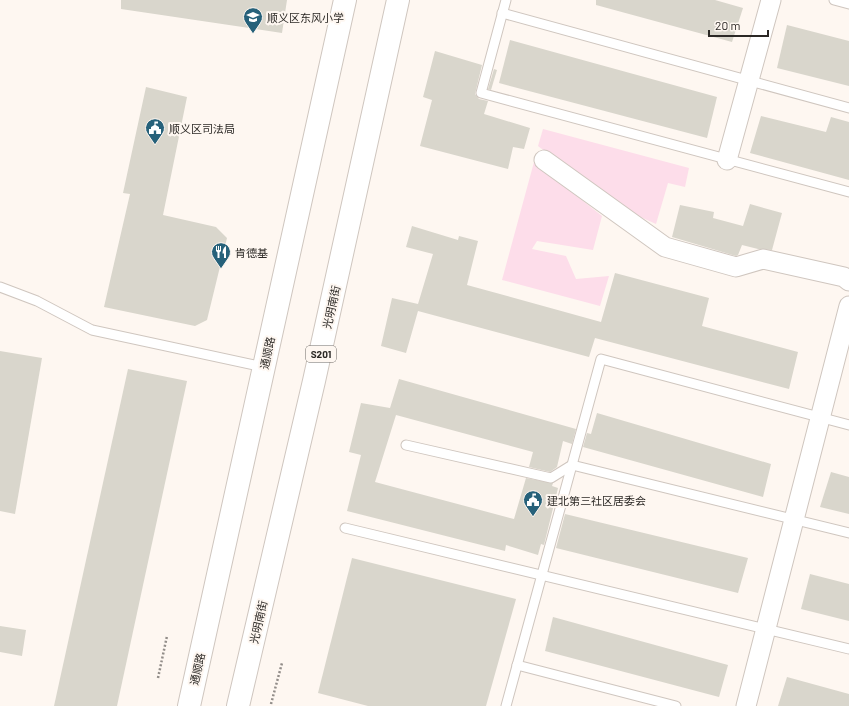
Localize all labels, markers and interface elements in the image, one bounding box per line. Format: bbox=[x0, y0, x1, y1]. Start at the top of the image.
school or university icon: 顺义区东风小学 bbox=[242, 6, 264, 34]
place label: 顺义区东风小学 bbox=[267, 11, 344, 24]
scale bar bbox=[709, 12, 768, 38]
text: 20 m bbox=[715, 18, 741, 32]
public building icon: 顺义区司法局 bbox=[144, 117, 166, 145]
place label: 顺义区司法局 bbox=[169, 122, 235, 135]
restaurant icon: 肯德基 bbox=[210, 241, 232, 269]
place label: 肯德基 bbox=[235, 246, 268, 259]
street label: 光明南街 bbox=[320, 284, 342, 330]
street label: 通顺路 bbox=[257, 336, 277, 370]
road number: S201 bbox=[306, 346, 336, 362]
public building icon: 建北第三社区居委会 bbox=[522, 489, 544, 517]
place label: 建北第三社区居委会 bbox=[547, 494, 646, 507]
street label: 光明南街 bbox=[247, 599, 269, 645]
street label: 通顺路 bbox=[187, 651, 207, 687]

